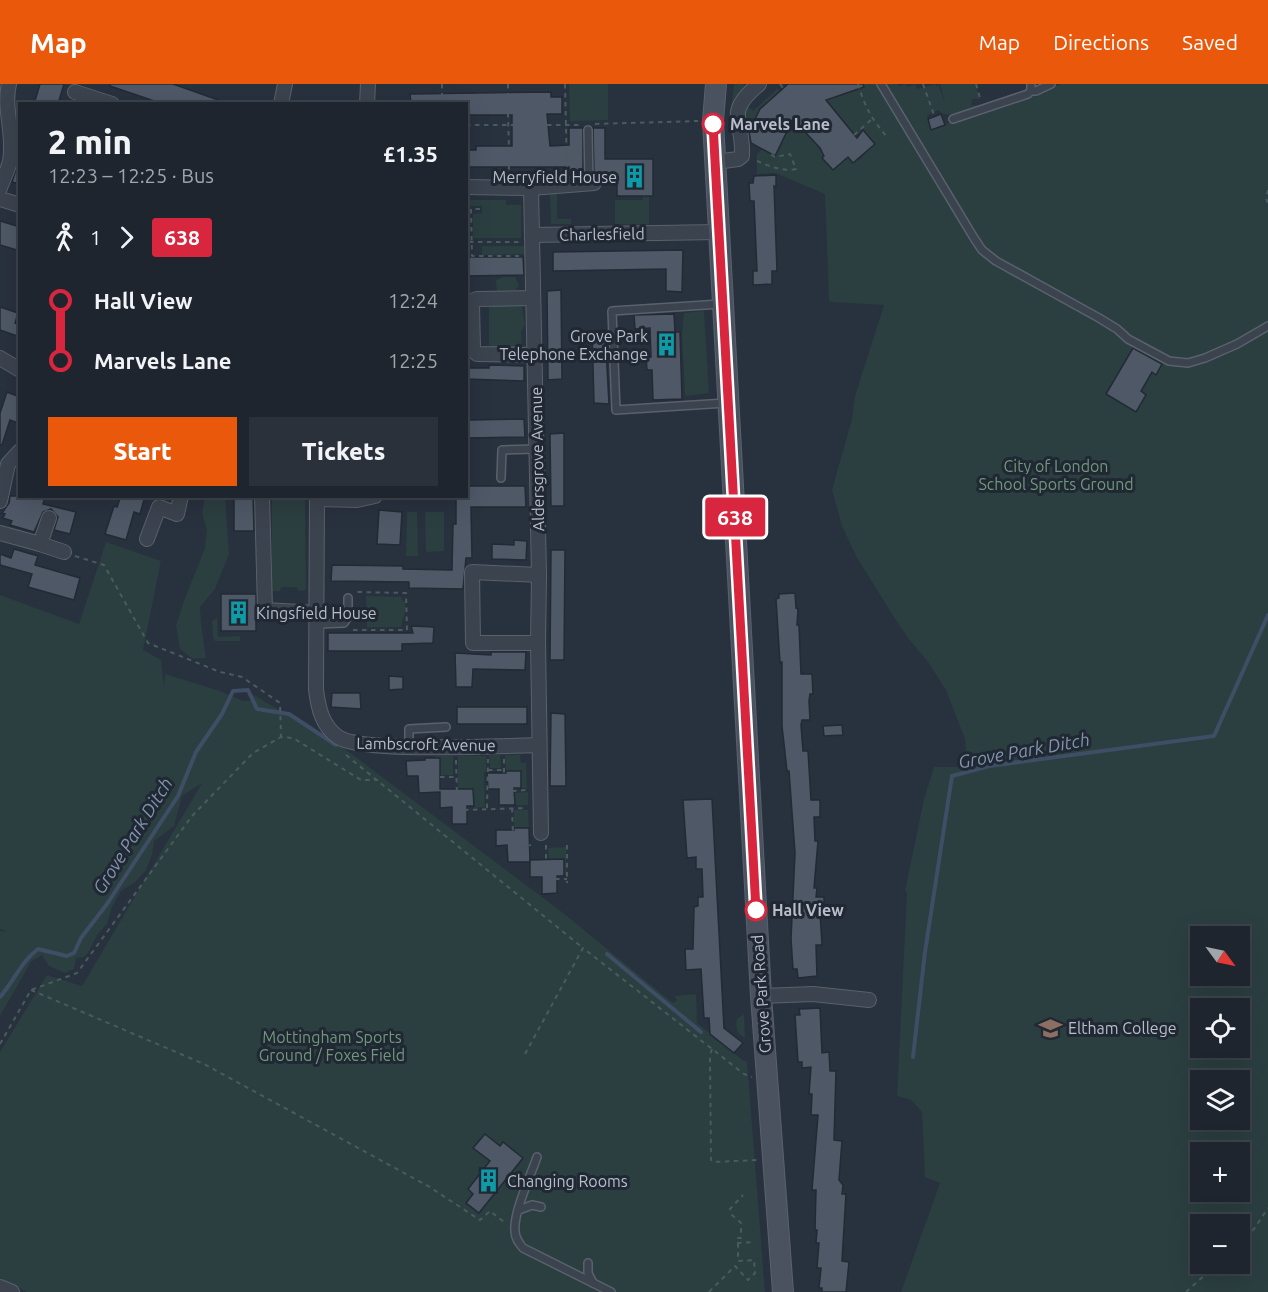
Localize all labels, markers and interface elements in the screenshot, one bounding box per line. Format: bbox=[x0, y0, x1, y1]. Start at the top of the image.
text: Map bbox=[30, 27, 87, 58]
text: Map bbox=[979, 30, 1020, 54]
text: Directions bbox=[1053, 30, 1149, 54]
text: Saved bbox=[1182, 30, 1238, 54]
marker: Marvels Lane bbox=[702, 113, 724, 135]
place label: Marvels Lane bbox=[730, 115, 830, 133]
text: 2 min bbox=[48, 123, 132, 160]
text: £1.35 bbox=[383, 141, 438, 166]
text: 12:23 – 12:25 · Bus bbox=[48, 164, 214, 187]
building icon: Merryfield House bbox=[622, 164, 648, 190]
place label: Merryfield House bbox=[493, 168, 617, 186]
icon: walk bbox=[48, 221, 81, 254]
icon: forward bbox=[110, 221, 143, 254]
street label: Charlesfield bbox=[559, 224, 645, 244]
text: 638 bbox=[164, 225, 200, 249]
text: 1 bbox=[90, 226, 101, 249]
text: Hall View bbox=[94, 288, 193, 313]
text: 12:24 bbox=[388, 289, 438, 312]
place label: Grove Park Telephone Exchange bbox=[500, 327, 648, 363]
building icon: Grove Park Telephone Exchange bbox=[653, 332, 679, 358]
text: Marvels Lane bbox=[94, 348, 231, 373]
text: 12:25 bbox=[388, 349, 438, 372]
street label: Aldersgrove Avenue bbox=[527, 387, 547, 531]
button: Start bbox=[48, 417, 237, 486]
button: Tickets bbox=[249, 417, 438, 486]
park label: City of London School Sports Ground bbox=[978, 457, 1134, 493]
line badge: 638 bbox=[700, 498, 770, 536]
text: 638 bbox=[717, 505, 753, 529]
building icon: Kingsfield House bbox=[225, 600, 251, 626]
place label: Kingsfield House bbox=[256, 604, 377, 622]
water label: Grove Park Ditch bbox=[957, 729, 1091, 771]
street label: Lambscroft Avenue bbox=[356, 734, 496, 754]
water label: Grove Park Ditch bbox=[88, 774, 176, 897]
marker: Hall View bbox=[745, 899, 767, 921]
place label: Hall View bbox=[772, 901, 844, 919]
north arrow bbox=[1190, 926, 1250, 986]
map controls bbox=[1190, 926, 1250, 1274]
street label: Grove Park Road bbox=[748, 934, 774, 1054]
button: locate bbox=[1190, 998, 1250, 1058]
school or university icon: Eltham College bbox=[1037, 1015, 1063, 1041]
place label: Eltham College bbox=[1068, 1019, 1177, 1037]
park label: Mottingham Sports Ground / Foxes Field bbox=[259, 1028, 405, 1064]
button: layers bbox=[1190, 1070, 1250, 1130]
button: + bbox=[1190, 1142, 1250, 1202]
building icon: Changing Rooms bbox=[476, 1168, 502, 1194]
place label: Changing Rooms bbox=[507, 1172, 628, 1190]
button: − bbox=[1190, 1214, 1250, 1274]

